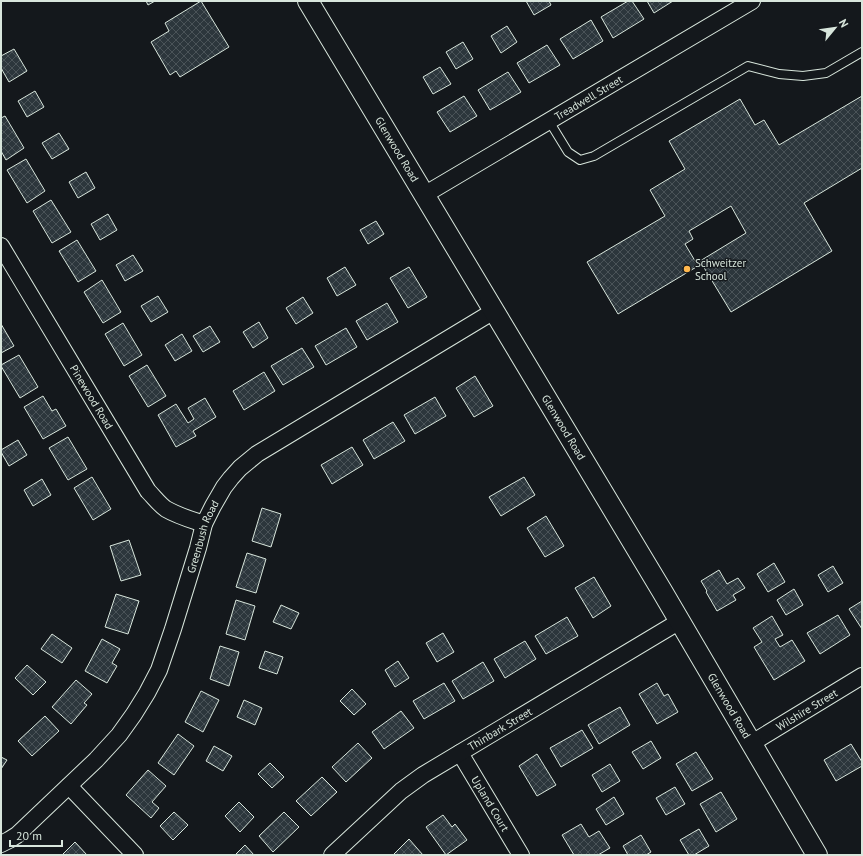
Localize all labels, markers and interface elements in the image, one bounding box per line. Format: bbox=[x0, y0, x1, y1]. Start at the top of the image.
north arrow bbox=[815, 8, 855, 48]
text: N bbox=[836, 17, 852, 30]
street label: Treadwell Street bbox=[552, 72, 625, 123]
street label: Glenwood Road bbox=[372, 114, 422, 185]
place label: Schweitzer School bbox=[695, 256, 746, 283]
marker: Schweitzer School bbox=[682, 264, 692, 274]
street label: Pinewood Road bbox=[67, 362, 116, 432]
street label: Glenwood Road bbox=[539, 392, 589, 462]
street label: Greenbush Road bbox=[184, 498, 222, 575]
street label: Glenwood Road bbox=[705, 670, 754, 741]
street label: Wilshire Street bbox=[773, 686, 840, 734]
street label: Thinbark Street bbox=[465, 704, 535, 753]
street label: Upland Court bbox=[468, 773, 512, 834]
scale bar bbox=[10, 822, 62, 848]
text: 20 m bbox=[16, 828, 42, 843]

